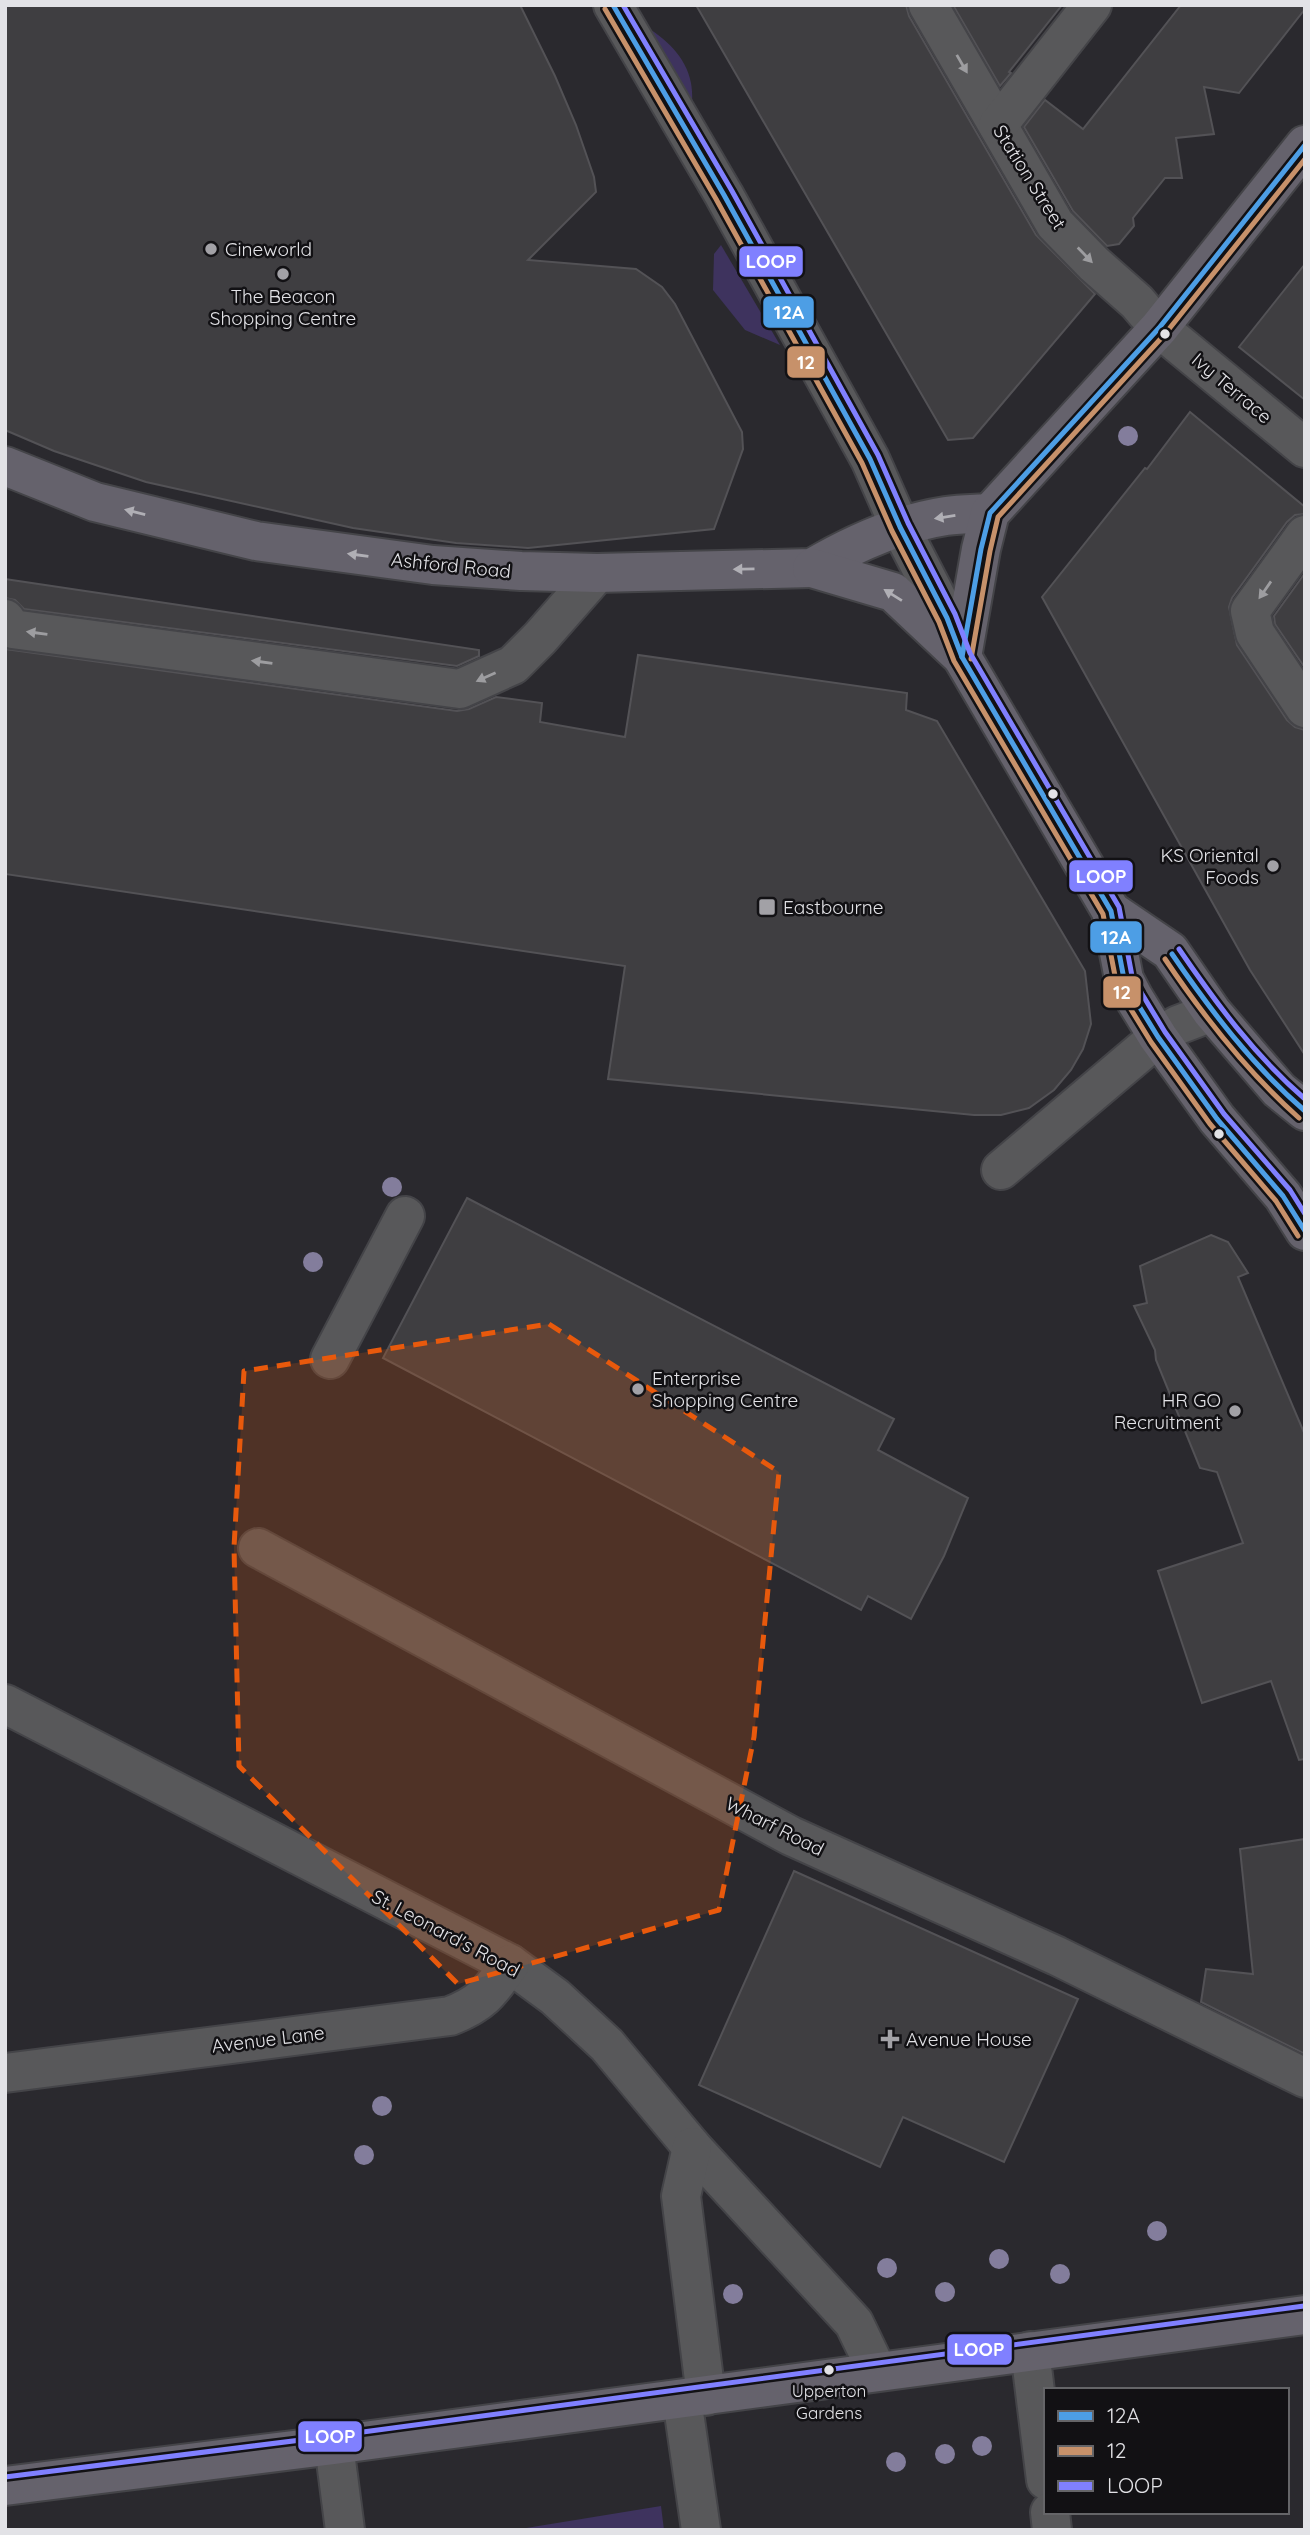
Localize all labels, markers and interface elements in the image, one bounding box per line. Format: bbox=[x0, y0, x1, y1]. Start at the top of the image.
one-way arrow bbox=[956, 55, 969, 74]
street label: Station Street bbox=[988, 120, 1072, 234]
place label: Cineworld bbox=[225, 237, 312, 261]
marker: Cineworld bbox=[203, 241, 219, 257]
line badge: LOOP bbox=[738, 245, 804, 278]
one-way arrow bbox=[1076, 246, 1093, 263]
text: LOOP bbox=[746, 249, 796, 273]
marker: The Beacon Shopping Centre bbox=[275, 266, 291, 282]
place label: The Beacon Shopping Centre bbox=[210, 284, 356, 330]
line badge: 12A bbox=[762, 295, 815, 329]
text: 12A bbox=[774, 300, 804, 324]
unlabelled marker bbox=[1158, 327, 1172, 341]
line badge: 12 bbox=[786, 345, 826, 379]
street label: Ivy Terrace bbox=[1187, 348, 1277, 428]
text: 12 bbox=[797, 350, 815, 374]
one-way arrow bbox=[124, 506, 146, 517]
one-way arrow bbox=[934, 512, 956, 523]
street label: Ashford Road bbox=[390, 547, 512, 583]
one-way arrow bbox=[347, 549, 369, 560]
one-way arrow bbox=[733, 563, 755, 575]
one-way arrow bbox=[1258, 581, 1272, 599]
one-way arrow bbox=[883, 589, 903, 602]
one-way arrow bbox=[26, 627, 48, 638]
one-way arrow bbox=[251, 657, 273, 668]
one-way arrow bbox=[476, 671, 496, 683]
unlabelled marker bbox=[1046, 787, 1060, 801]
place label: KS Oriental Foods bbox=[1161, 843, 1259, 889]
marker: KS Oriental Foods bbox=[1265, 858, 1281, 874]
line badge: LOOP bbox=[1068, 859, 1134, 893]
text: LOOP bbox=[1076, 864, 1126, 888]
place label: Eastbourne bbox=[783, 895, 884, 919]
marker: Eastbourne bbox=[757, 897, 777, 917]
line badge: 12A bbox=[1089, 920, 1143, 954]
text: 12A bbox=[1101, 925, 1131, 949]
line badge: 12 bbox=[1102, 975, 1142, 1009]
text: 12 bbox=[1113, 980, 1131, 1004]
unlabelled marker bbox=[1212, 1127, 1226, 1141]
place label: Enterprise Shopping Centre bbox=[652, 1366, 798, 1412]
marker: Enterprise Shopping Centre bbox=[630, 1381, 646, 1397]
place label: HR GO Recruitment bbox=[1114, 1388, 1221, 1434]
marker: HR GO Recruitment bbox=[1227, 1403, 1243, 1419]
street label: Wharf Road bbox=[722, 1791, 828, 1861]
street label: St. Leonard's Road bbox=[368, 1884, 524, 1982]
street label: Avenue Lane bbox=[210, 2020, 326, 2058]
place label: Avenue House bbox=[906, 2027, 1032, 2051]
marker: Avenue House bbox=[880, 2029, 900, 2049]
line badge: LOOP bbox=[946, 2333, 1013, 2366]
text: LOOP bbox=[954, 2337, 1004, 2361]
marker: Upperton Gardens bbox=[822, 2363, 836, 2377]
place label: Upperton Gardens bbox=[792, 2380, 866, 2423]
legend bbox=[1044, 2388, 1289, 2514]
text: 12A bbox=[1107, 2402, 1140, 2428]
line badge: LOOP bbox=[297, 2420, 363, 2453]
text: LOOP bbox=[305, 2424, 355, 2448]
text: 12 bbox=[1107, 2437, 1126, 2463]
text: LOOP bbox=[1107, 2472, 1163, 2498]

